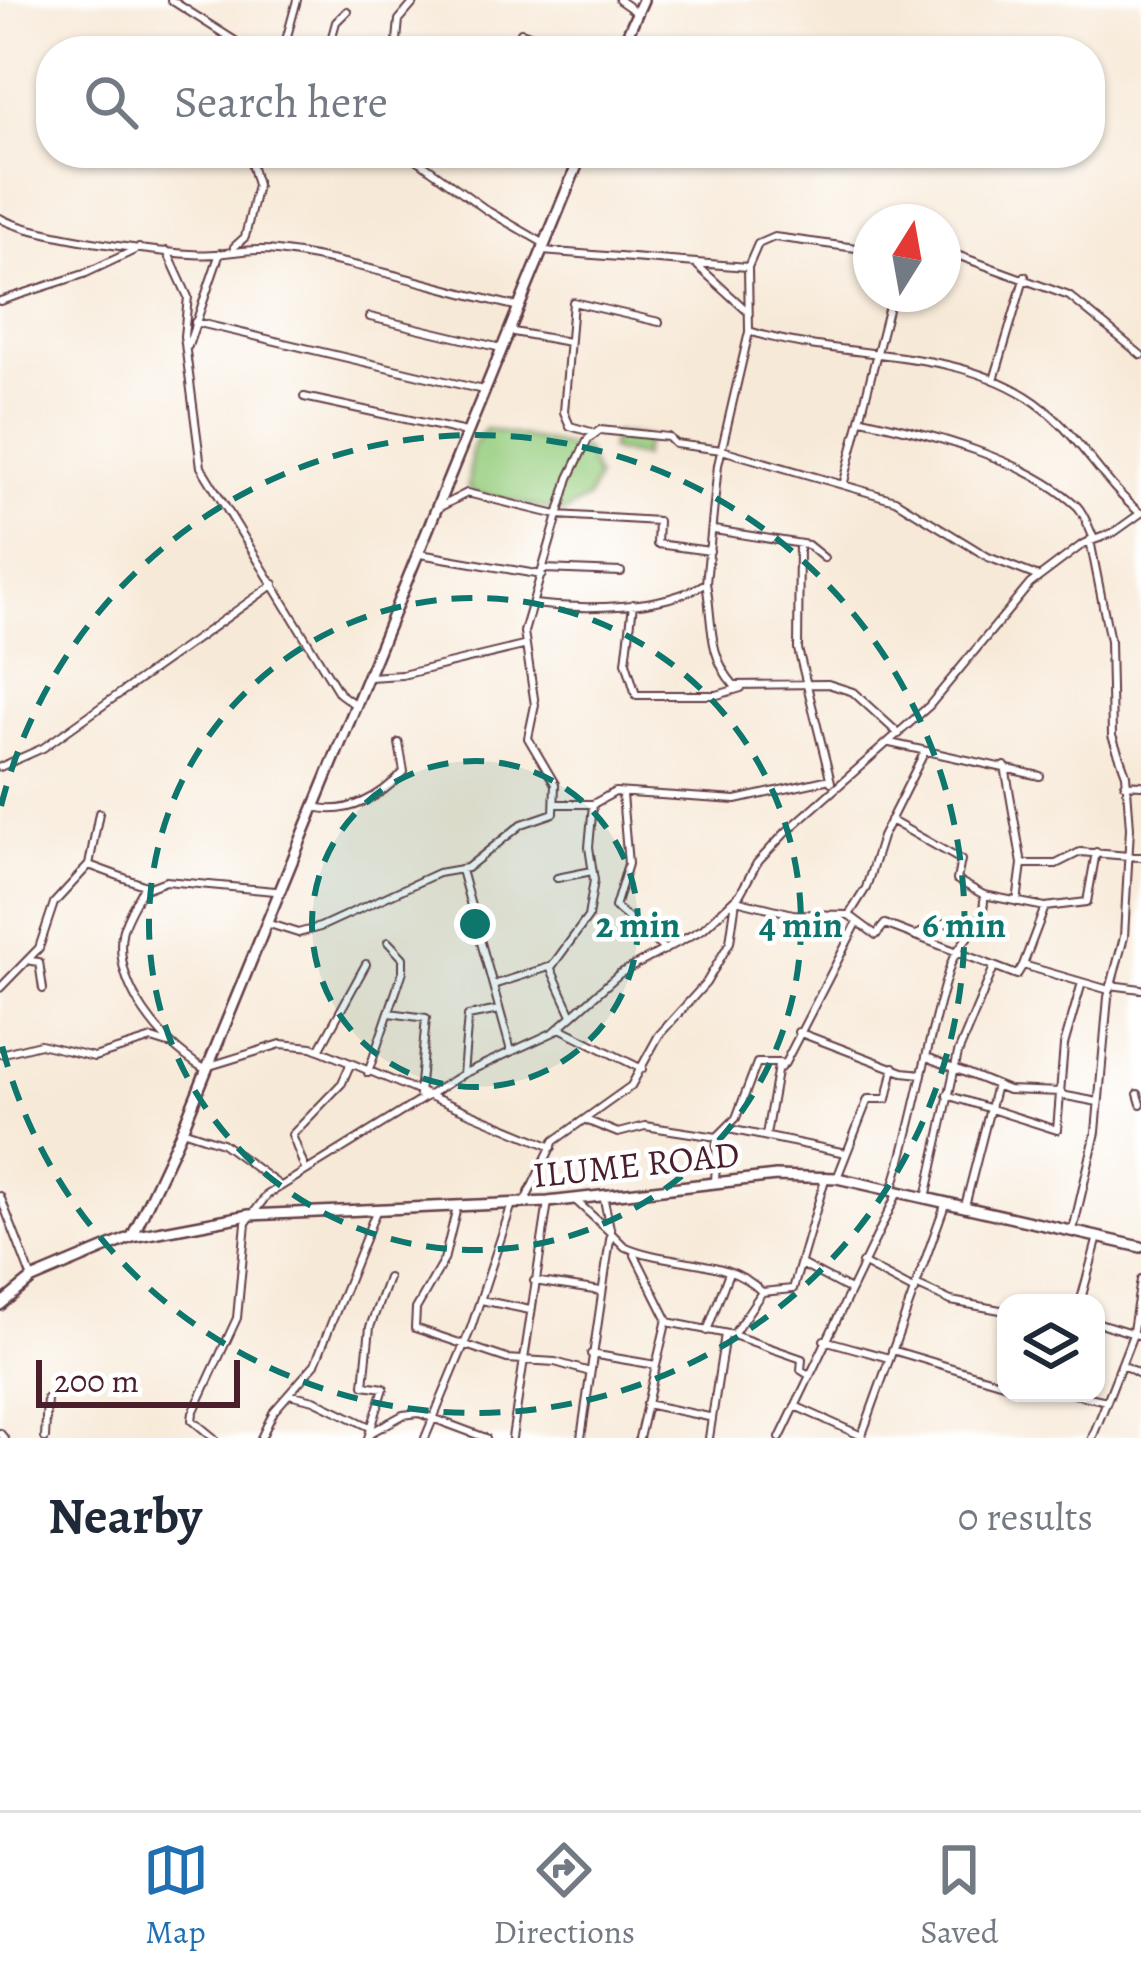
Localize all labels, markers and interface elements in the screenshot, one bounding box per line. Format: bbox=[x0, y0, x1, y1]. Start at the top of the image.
search box bbox=[36, 36, 1105, 168]
icon: search bbox=[78, 69, 144, 135]
text: Search here bbox=[174, 71, 388, 133]
north arrow bbox=[853, 204, 961, 312]
text: 2 min bbox=[596, 900, 680, 949]
text: 4 min bbox=[759, 900, 843, 949]
text: 6 min bbox=[922, 900, 1006, 949]
centre of rings bbox=[454, 903, 496, 945]
street label: ILUME ROAD bbox=[530, 1129, 742, 1199]
map controls bbox=[997, 1294, 1105, 1402]
button: layers bbox=[997, 1294, 1105, 1402]
scale bar bbox=[36, 1354, 240, 1407]
text: 200 m bbox=[54, 1358, 139, 1403]
text: Nearby bbox=[48, 1481, 202, 1551]
text: 0 results bbox=[958, 1490, 1093, 1543]
tab: Map bbox=[143, 1837, 209, 1954]
tab: Directions bbox=[494, 1837, 635, 1954]
tab: Saved bbox=[920, 1837, 998, 1954]

